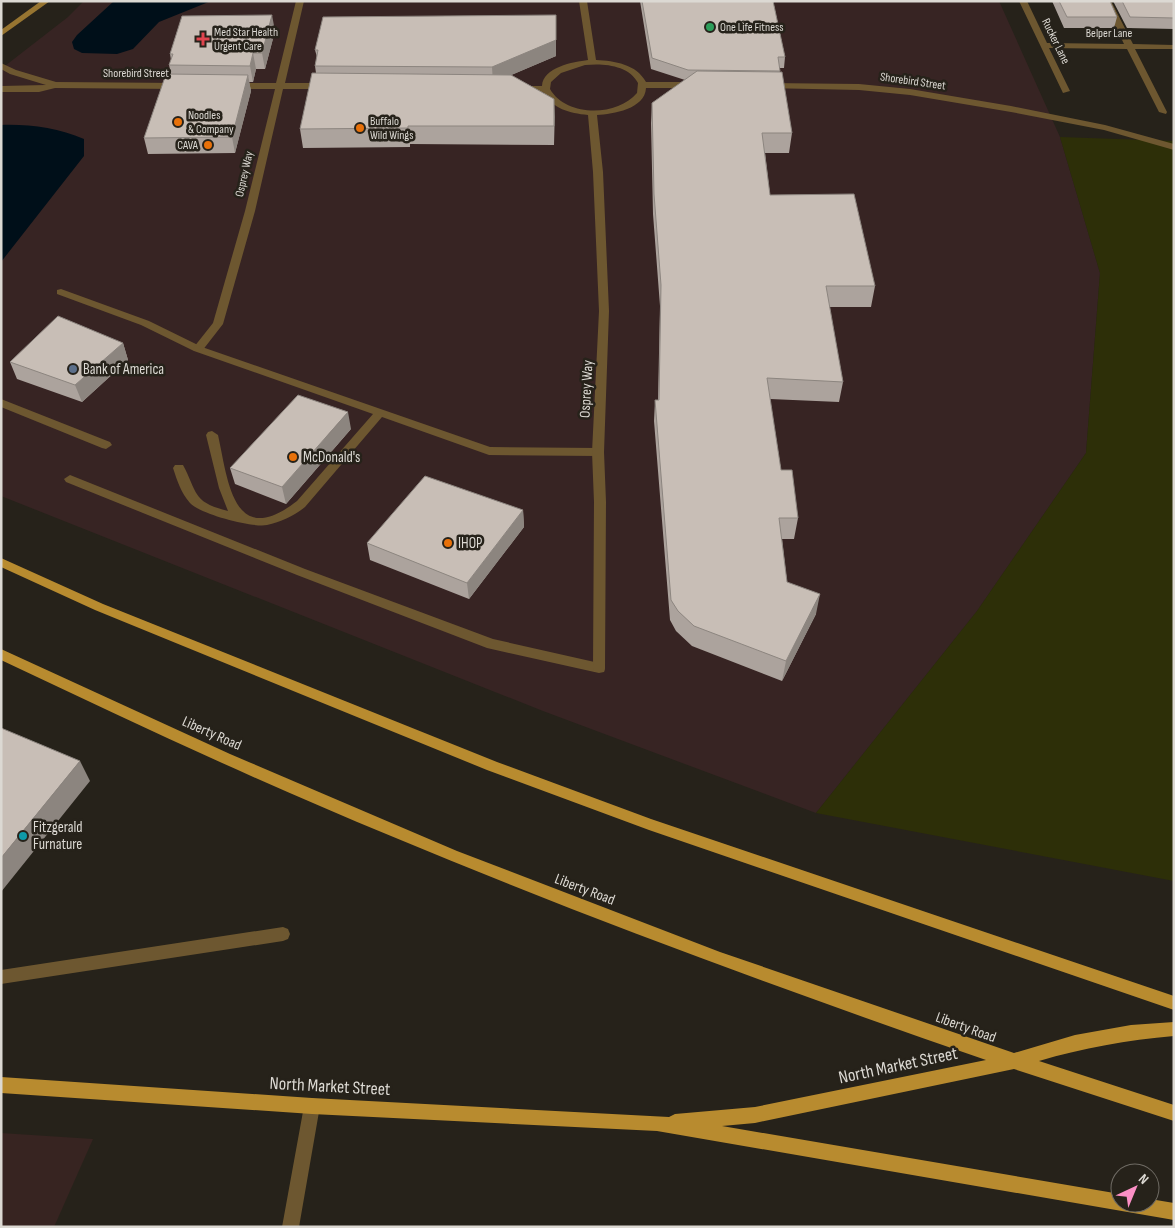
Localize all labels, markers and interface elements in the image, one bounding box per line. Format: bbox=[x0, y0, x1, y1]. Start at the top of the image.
street label: Rucker Lane bbox=[1038, 16, 1073, 67]
place label: One Life Fitness bbox=[720, 20, 783, 35]
marker: One Life Fitness bbox=[704, 21, 716, 33]
place label: Med Star Health Urgent Care bbox=[214, 25, 278, 54]
street label: Belper Lane bbox=[1086, 26, 1132, 41]
marker: Med Star Health Urgent Care bbox=[196, 32, 210, 46]
street label: Shorebird Street bbox=[103, 66, 169, 81]
street label: Shorebird Street bbox=[879, 69, 947, 94]
place label: Noodles & Company bbox=[188, 108, 234, 137]
place label: Buffalo Wild Wings bbox=[370, 114, 413, 143]
marker: Noodles & Company bbox=[172, 116, 184, 128]
marker: Buffalo Wild Wings bbox=[354, 122, 366, 134]
place label: CAVA bbox=[177, 138, 199, 153]
marker: CAVA bbox=[202, 139, 214, 151]
street label: Osprey Way bbox=[232, 149, 257, 198]
street label: Osprey Way bbox=[575, 359, 598, 418]
place label: Bank of America bbox=[83, 360, 164, 379]
marker: Bank of America bbox=[67, 363, 79, 375]
place label: McDonald's bbox=[303, 448, 361, 467]
marker: McDonald's bbox=[287, 451, 299, 463]
place label: IHOP bbox=[458, 534, 482, 553]
marker: IHOP bbox=[442, 537, 454, 549]
street label: Liberty Road bbox=[179, 712, 244, 755]
place label: Fitzgerald Furnature bbox=[33, 818, 83, 854]
marker: Fitzgerald Furnature bbox=[17, 830, 29, 842]
street label: Liberty Road bbox=[552, 869, 618, 910]
street label: Liberty Road bbox=[933, 1008, 999, 1047]
street label: North Market Street bbox=[837, 1043, 960, 1088]
street label: North Market Street bbox=[269, 1073, 391, 1100]
north arrow bbox=[1110, 1163, 1160, 1213]
text: N bbox=[1135, 1170, 1152, 1188]

